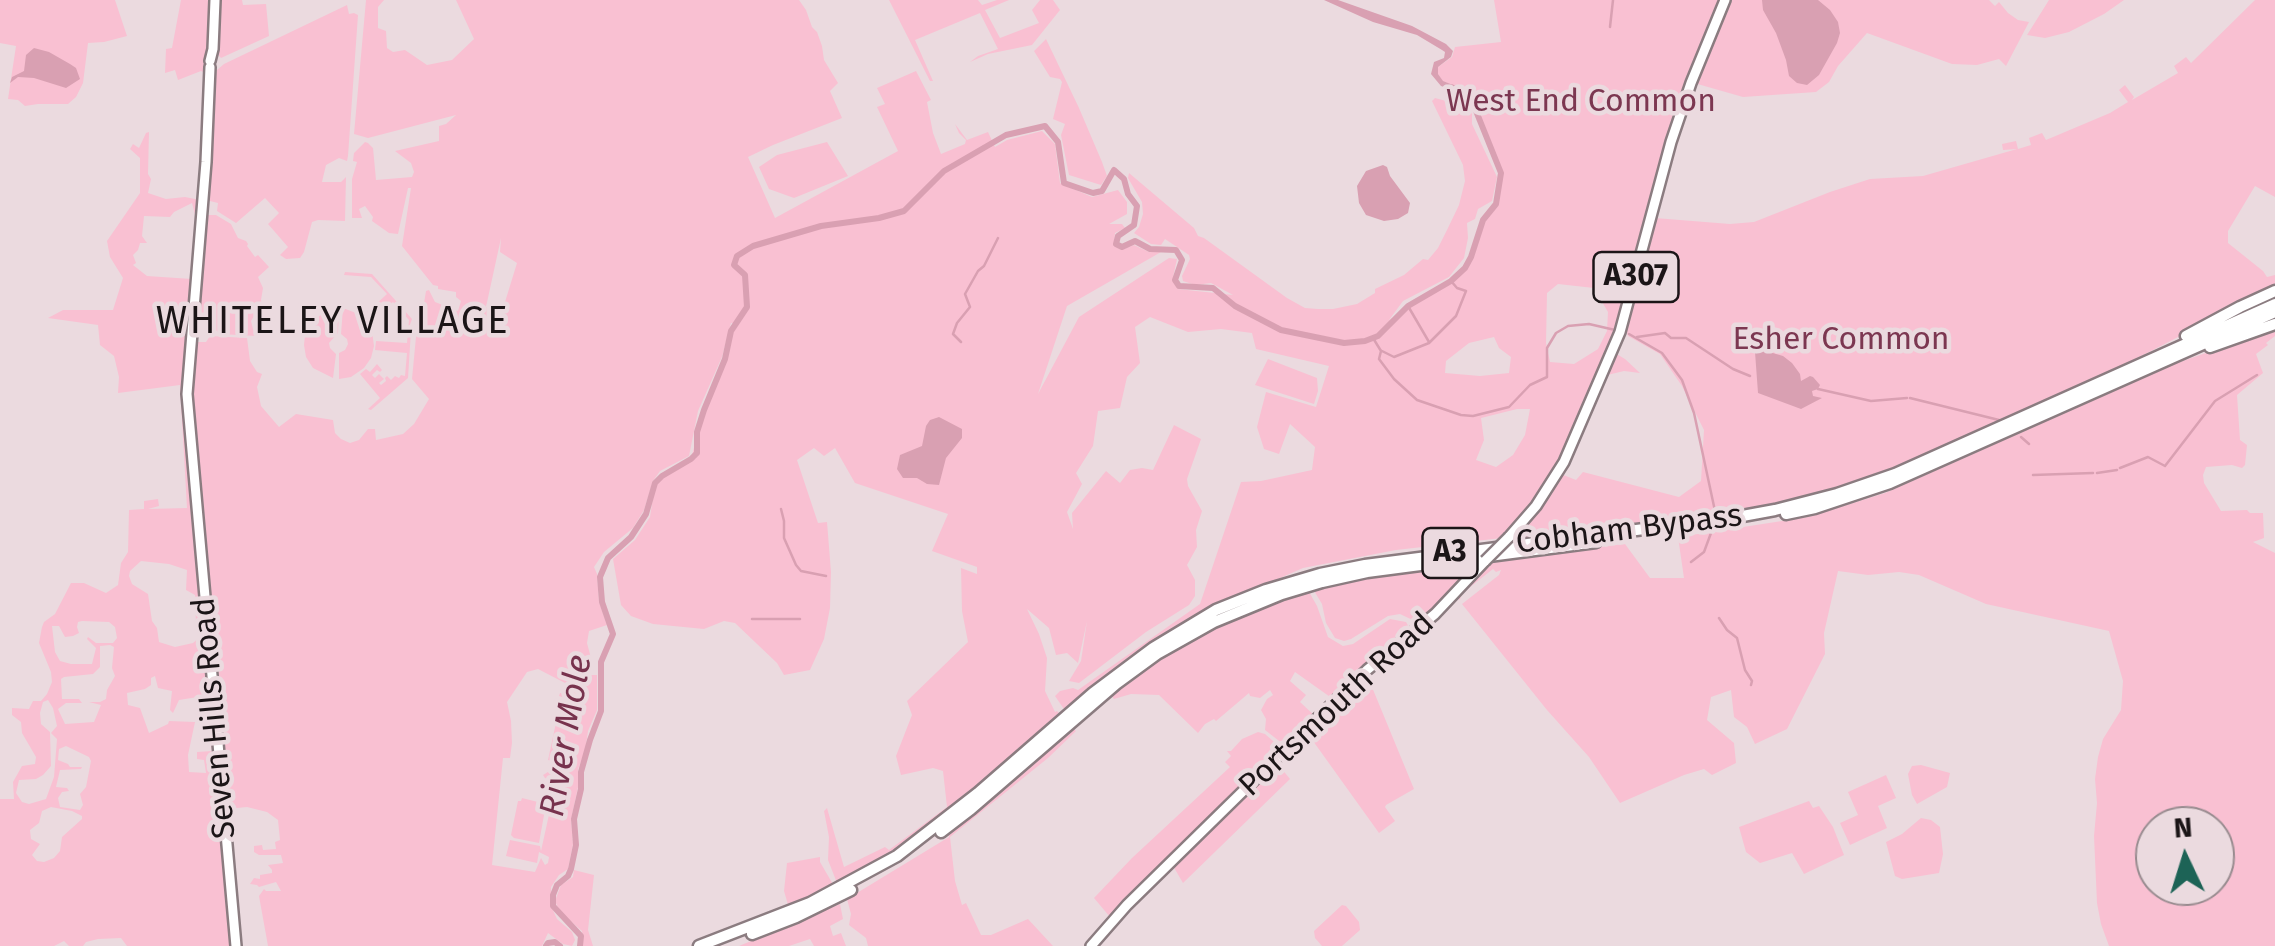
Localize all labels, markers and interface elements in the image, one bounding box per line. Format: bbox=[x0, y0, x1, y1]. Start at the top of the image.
park label: West End Common bbox=[1446, 83, 1716, 121]
road number: A307 bbox=[1594, 252, 1678, 302]
district label: WHITELEY VILLAGE bbox=[156, 299, 510, 345]
park label: Esher Common bbox=[1732, 321, 1950, 359]
street label: Cobham Bypass bbox=[1514, 497, 1744, 563]
road number: A3 bbox=[1422, 528, 1478, 578]
street label: Seven Hills Road bbox=[185, 596, 245, 840]
street label: Portsmouth Road bbox=[1232, 605, 1442, 805]
water label: River Mole bbox=[532, 652, 602, 820]
north arrow bbox=[2135, 806, 2235, 906]
text: N bbox=[2173, 810, 2193, 845]

